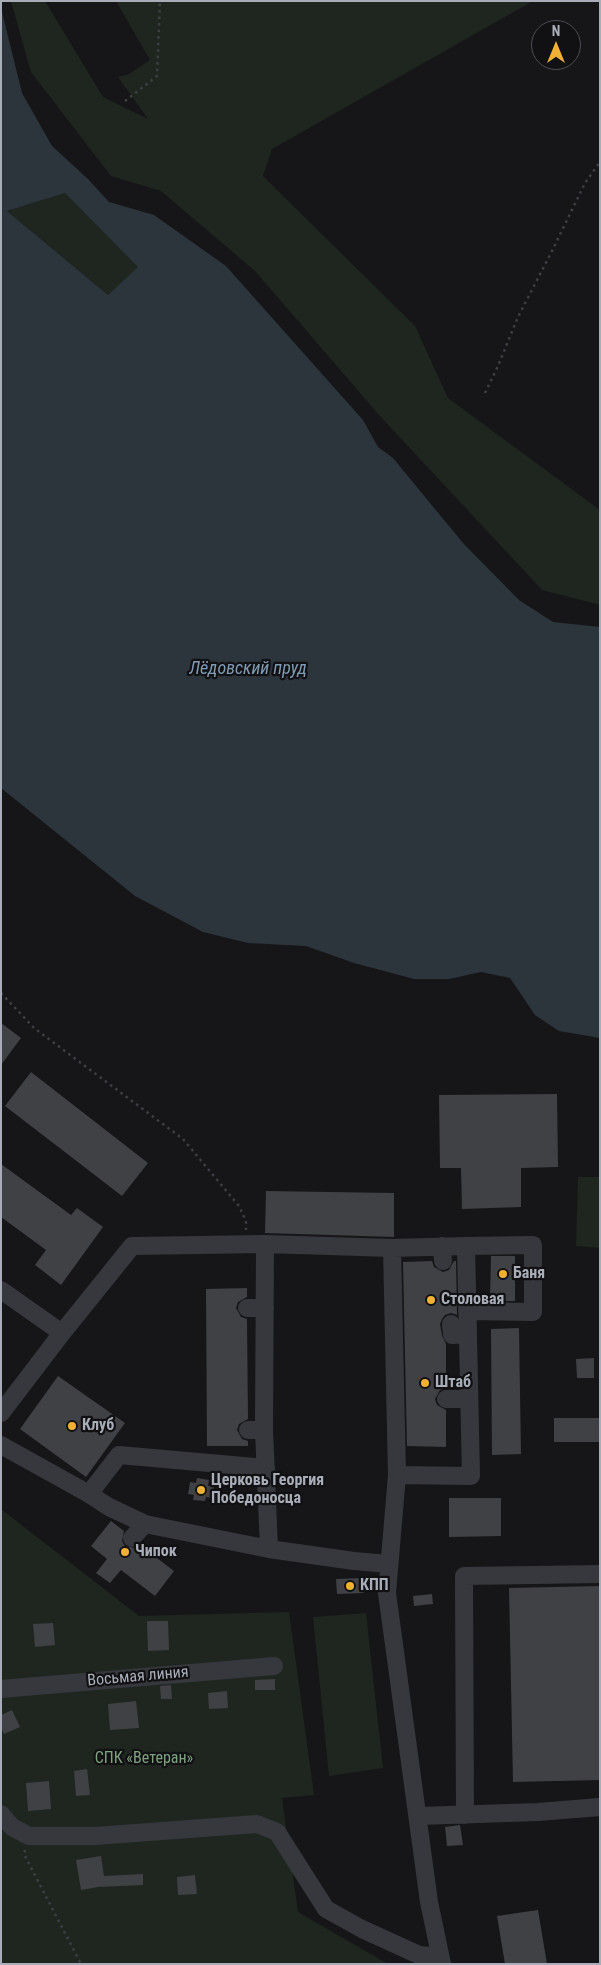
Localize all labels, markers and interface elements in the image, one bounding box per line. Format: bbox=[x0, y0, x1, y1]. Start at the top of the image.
north arrow bbox=[531, 20, 581, 70]
text: N bbox=[552, 23, 560, 39]
water label: Лёдовский пруд bbox=[189, 658, 307, 680]
place label: Баня bbox=[513, 1264, 545, 1284]
marker: Баня bbox=[497, 1268, 509, 1280]
place label: Столовая bbox=[441, 1290, 504, 1310]
marker: Столовая bbox=[425, 1294, 437, 1306]
place label: Штаб bbox=[435, 1373, 471, 1393]
marker: Штаб bbox=[419, 1377, 431, 1389]
place label: Клуб bbox=[82, 1416, 114, 1436]
marker: Клуб bbox=[66, 1420, 78, 1432]
place label: Церковь Георгия Победоносца bbox=[211, 1471, 324, 1509]
marker: Церковь Георгия Победоносца bbox=[195, 1484, 207, 1496]
place label: Чипок bbox=[135, 1542, 177, 1562]
marker: Чипок bbox=[119, 1546, 131, 1558]
place label: КПП bbox=[360, 1576, 389, 1596]
marker: КПП bbox=[344, 1580, 356, 1592]
street label: Восьмая линия bbox=[87, 1663, 189, 1691]
park label: СПК «Ветеран» bbox=[95, 1749, 193, 1769]

